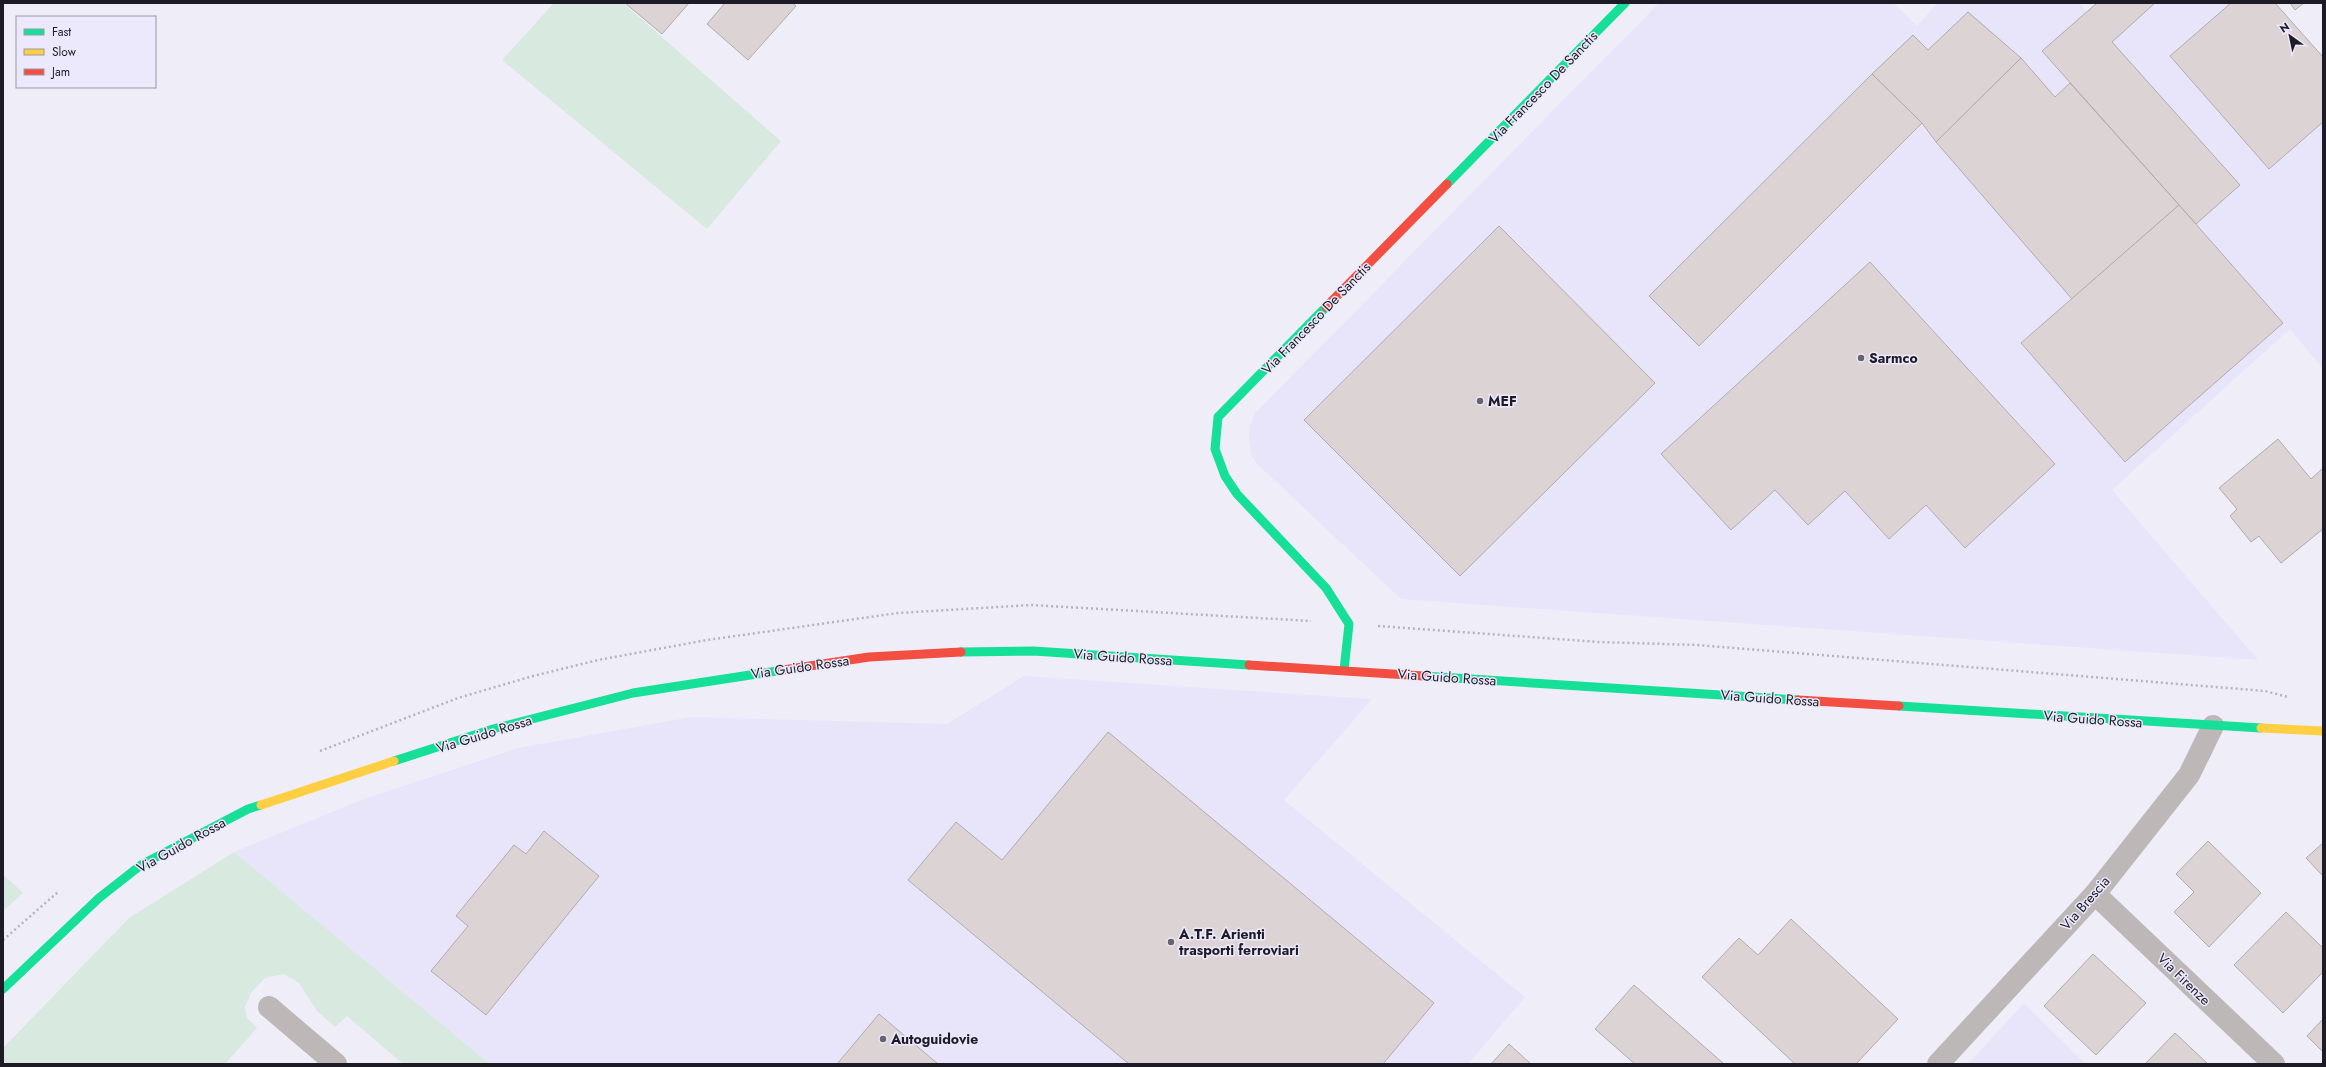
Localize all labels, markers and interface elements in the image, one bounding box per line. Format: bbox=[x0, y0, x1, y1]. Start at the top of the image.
legend bbox=[16, 16, 156, 88]
north arrow bbox=[2270, 16, 2310, 56]
text: N bbox=[2277, 19, 2293, 37]
text: Fast bbox=[52, 23, 71, 41]
street label: Via Francesco De Sanctis bbox=[1484, 26, 1602, 148]
text: Slow bbox=[52, 43, 77, 61]
text: Jam bbox=[50, 63, 70, 81]
street label: Via Francesco De Sanctis bbox=[1257, 257, 1375, 379]
place label: Sarmco bbox=[1869, 348, 1918, 368]
marker: Sarmco bbox=[1856, 353, 1866, 363]
place label: MEF bbox=[1488, 391, 1517, 411]
marker: MEF bbox=[1475, 396, 1485, 406]
street label: Via Guido Rossa bbox=[1073, 644, 1173, 670]
street label: Via Guido Rossa bbox=[750, 650, 850, 684]
street label: Via Guido Rossa bbox=[1397, 664, 1497, 690]
street label: Via Guido Rossa bbox=[1720, 685, 1820, 711]
street label: Via Guido Rossa bbox=[2043, 706, 2143, 732]
street label: Via Guido Rossa bbox=[434, 710, 534, 758]
street label: Via Guido Rossa bbox=[133, 812, 229, 878]
street label: Via Brescia bbox=[2056, 871, 2114, 935]
place label: A.T.F. Arienti trasporti ferroviari bbox=[1178, 924, 1299, 960]
marker: A.T.F. Arienti trasporti ferroviari bbox=[1166, 937, 1176, 947]
street label: Via Firenze bbox=[2153, 949, 2215, 1009]
place label: Autoguidovie bbox=[890, 1029, 978, 1049]
marker: Autoguidovie bbox=[878, 1034, 888, 1044]

